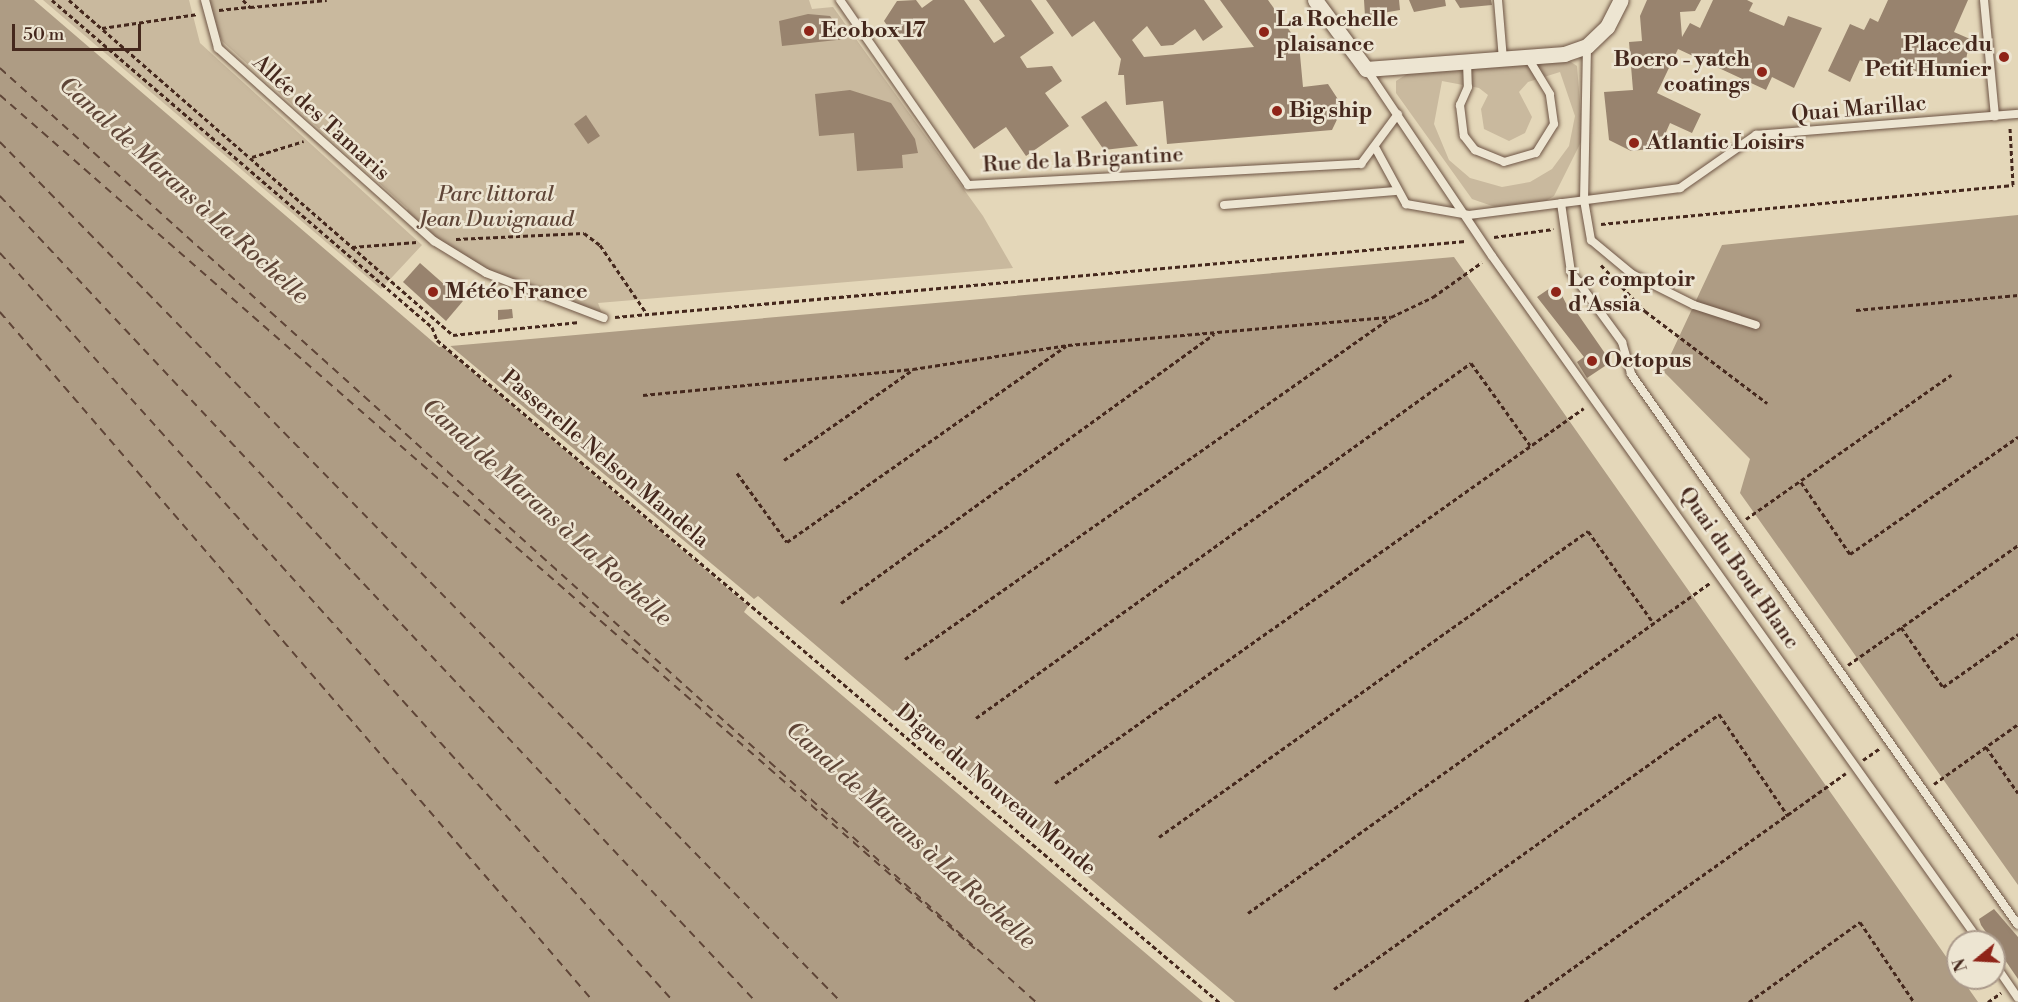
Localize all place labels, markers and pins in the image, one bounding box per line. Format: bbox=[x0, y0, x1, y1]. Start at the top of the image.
place label: La Rochelle plaisance bbox=[1276, 6, 1398, 57]
place label: Ecobox 17 bbox=[821, 18, 926, 44]
marker: Ecobox 17 bbox=[802, 24, 816, 38]
marker: La Rochelle plaisance bbox=[1257, 25, 1271, 39]
place label: Place du Petit Hunier bbox=[1865, 31, 1992, 82]
place label: Boero - yatch coatings bbox=[1614, 46, 1750, 98]
marker: Place du Petit Hunier bbox=[1997, 50, 2011, 64]
marker: Boero - yatch coatings bbox=[1755, 65, 1769, 79]
place label: Big ship bbox=[1289, 98, 1373, 124]
marker: Big ship bbox=[1270, 104, 1284, 118]
place label: Atlantic Loisirs bbox=[1646, 130, 1805, 156]
marker: Atlantic Loisirs bbox=[1627, 136, 1641, 150]
place label: Le comptoir d'Assia bbox=[1568, 266, 1695, 318]
place label: Météo France bbox=[445, 279, 588, 305]
marker: Météo France bbox=[426, 285, 440, 299]
marker: Le comptoir d'Assia bbox=[1549, 285, 1563, 299]
place label: Octopus bbox=[1604, 348, 1691, 374]
marker: Octopus bbox=[1585, 354, 1599, 368]

